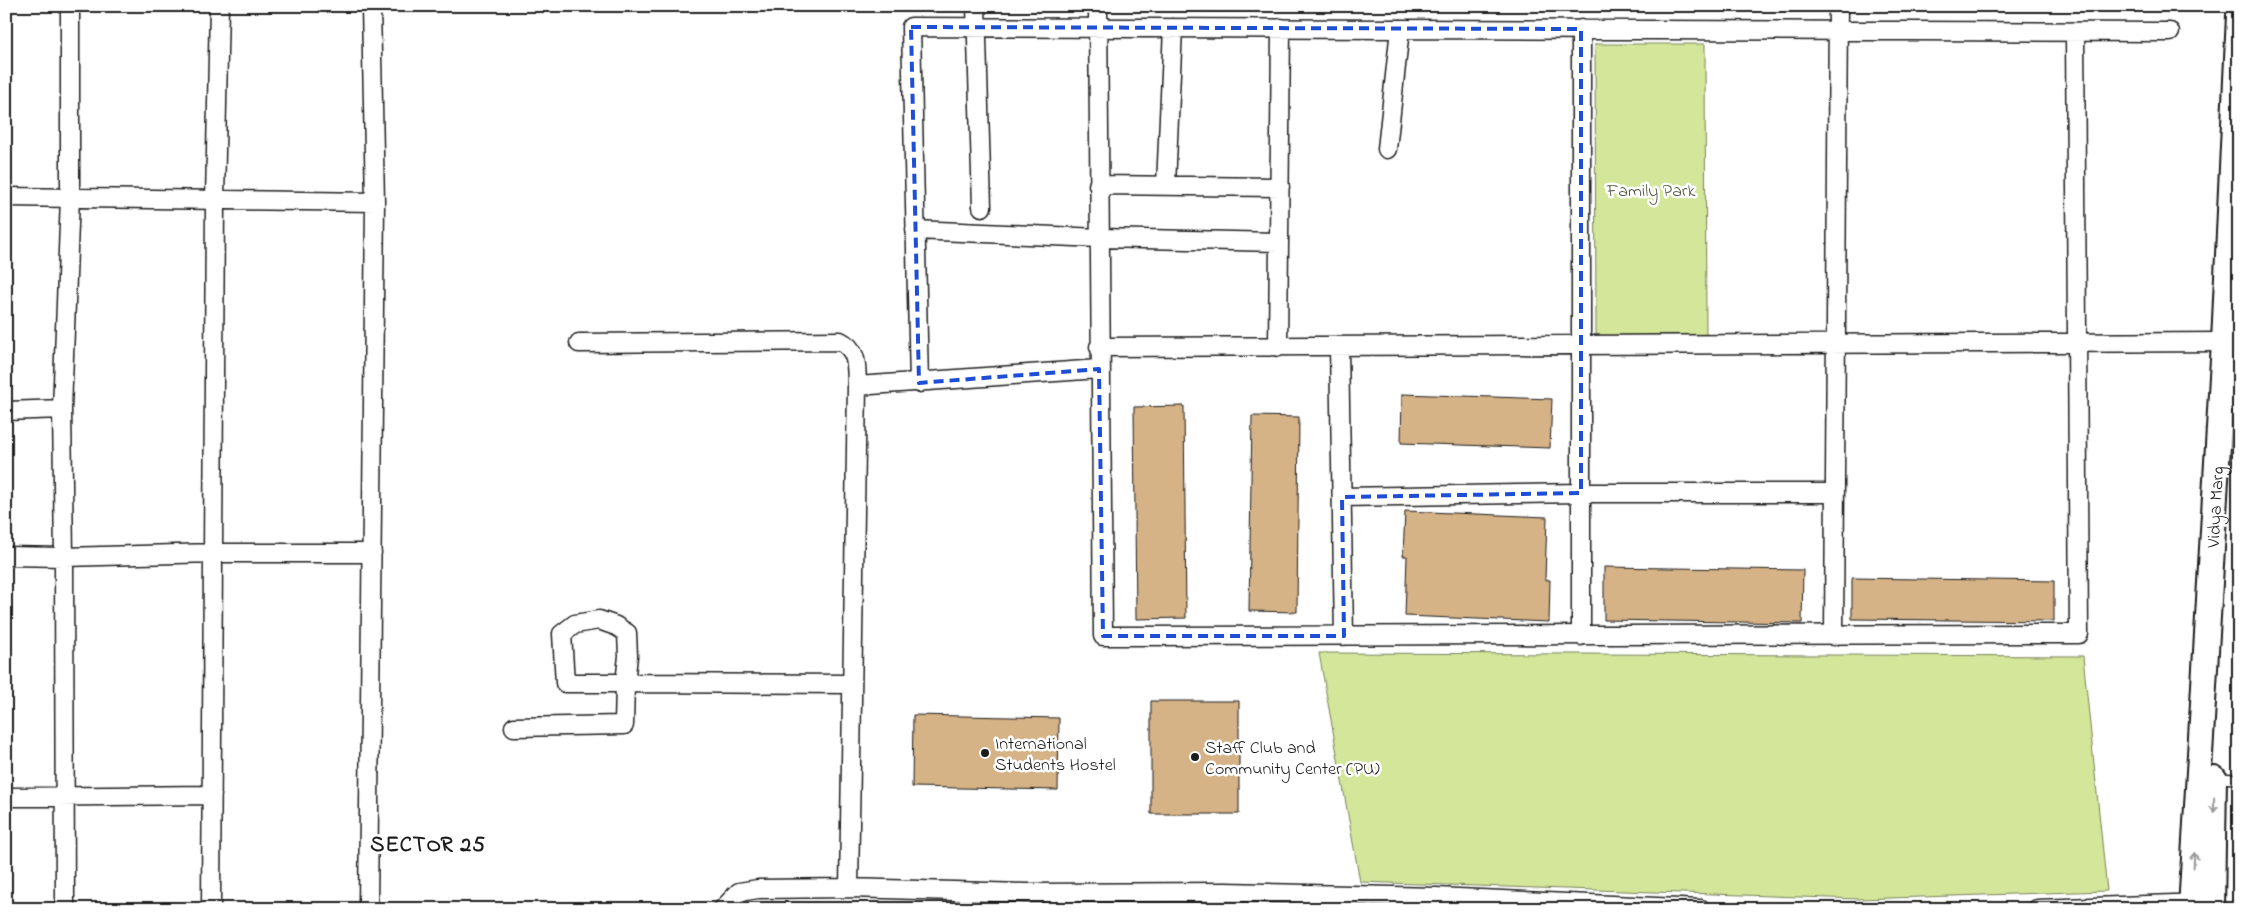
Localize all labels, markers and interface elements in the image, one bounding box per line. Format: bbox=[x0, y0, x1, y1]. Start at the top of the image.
park label: Family Park bbox=[1606, 179, 1695, 205]
street label: Vidya Marg bbox=[2202, 466, 2233, 549]
place label: International Students Hostel bbox=[995, 732, 1116, 779]
place label: Staff Club and Community Center (PU) bbox=[1205, 736, 1380, 783]
marker: International Students Hostel bbox=[979, 747, 991, 759]
marker: Staff Club and Community Center (PU) bbox=[1189, 751, 1201, 763]
one-way arrow bbox=[2209, 796, 2219, 813]
district label: SECTOR 25 bbox=[370, 830, 486, 862]
one-way arrow bbox=[2190, 852, 2199, 868]

